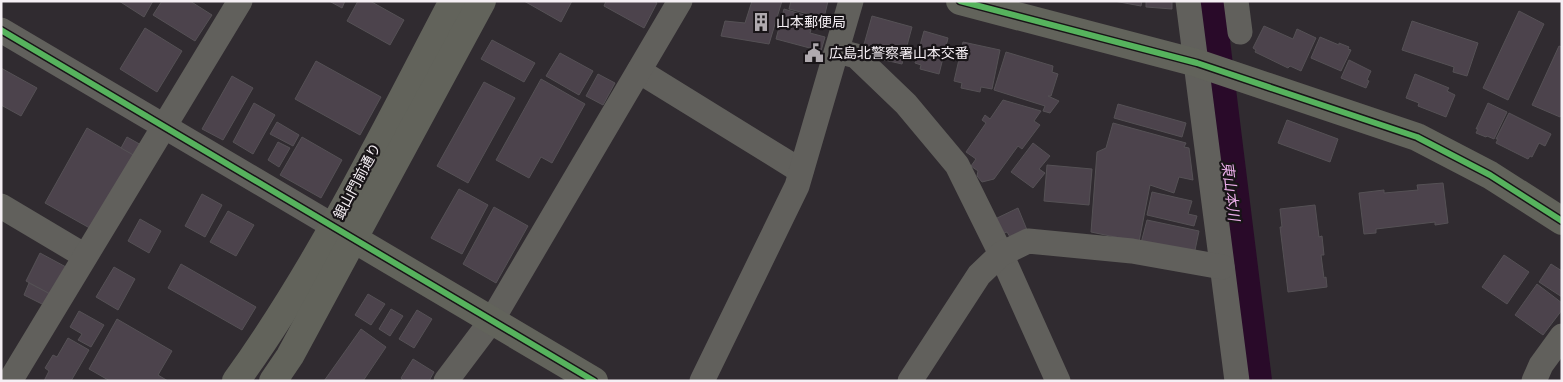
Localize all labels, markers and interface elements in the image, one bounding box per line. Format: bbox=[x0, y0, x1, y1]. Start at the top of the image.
building icon: 山本郵便局 bbox=[750, 11, 772, 33]
place label: 山本郵便局 bbox=[776, 13, 846, 31]
public building icon: 広島北警察署山本交番 bbox=[803, 42, 825, 64]
place label: 広島北警察署山本交番 bbox=[829, 44, 969, 62]
street label: 銀山門前通り bbox=[329, 140, 385, 222]
water label: 東山本川 bbox=[1218, 160, 1244, 224]

